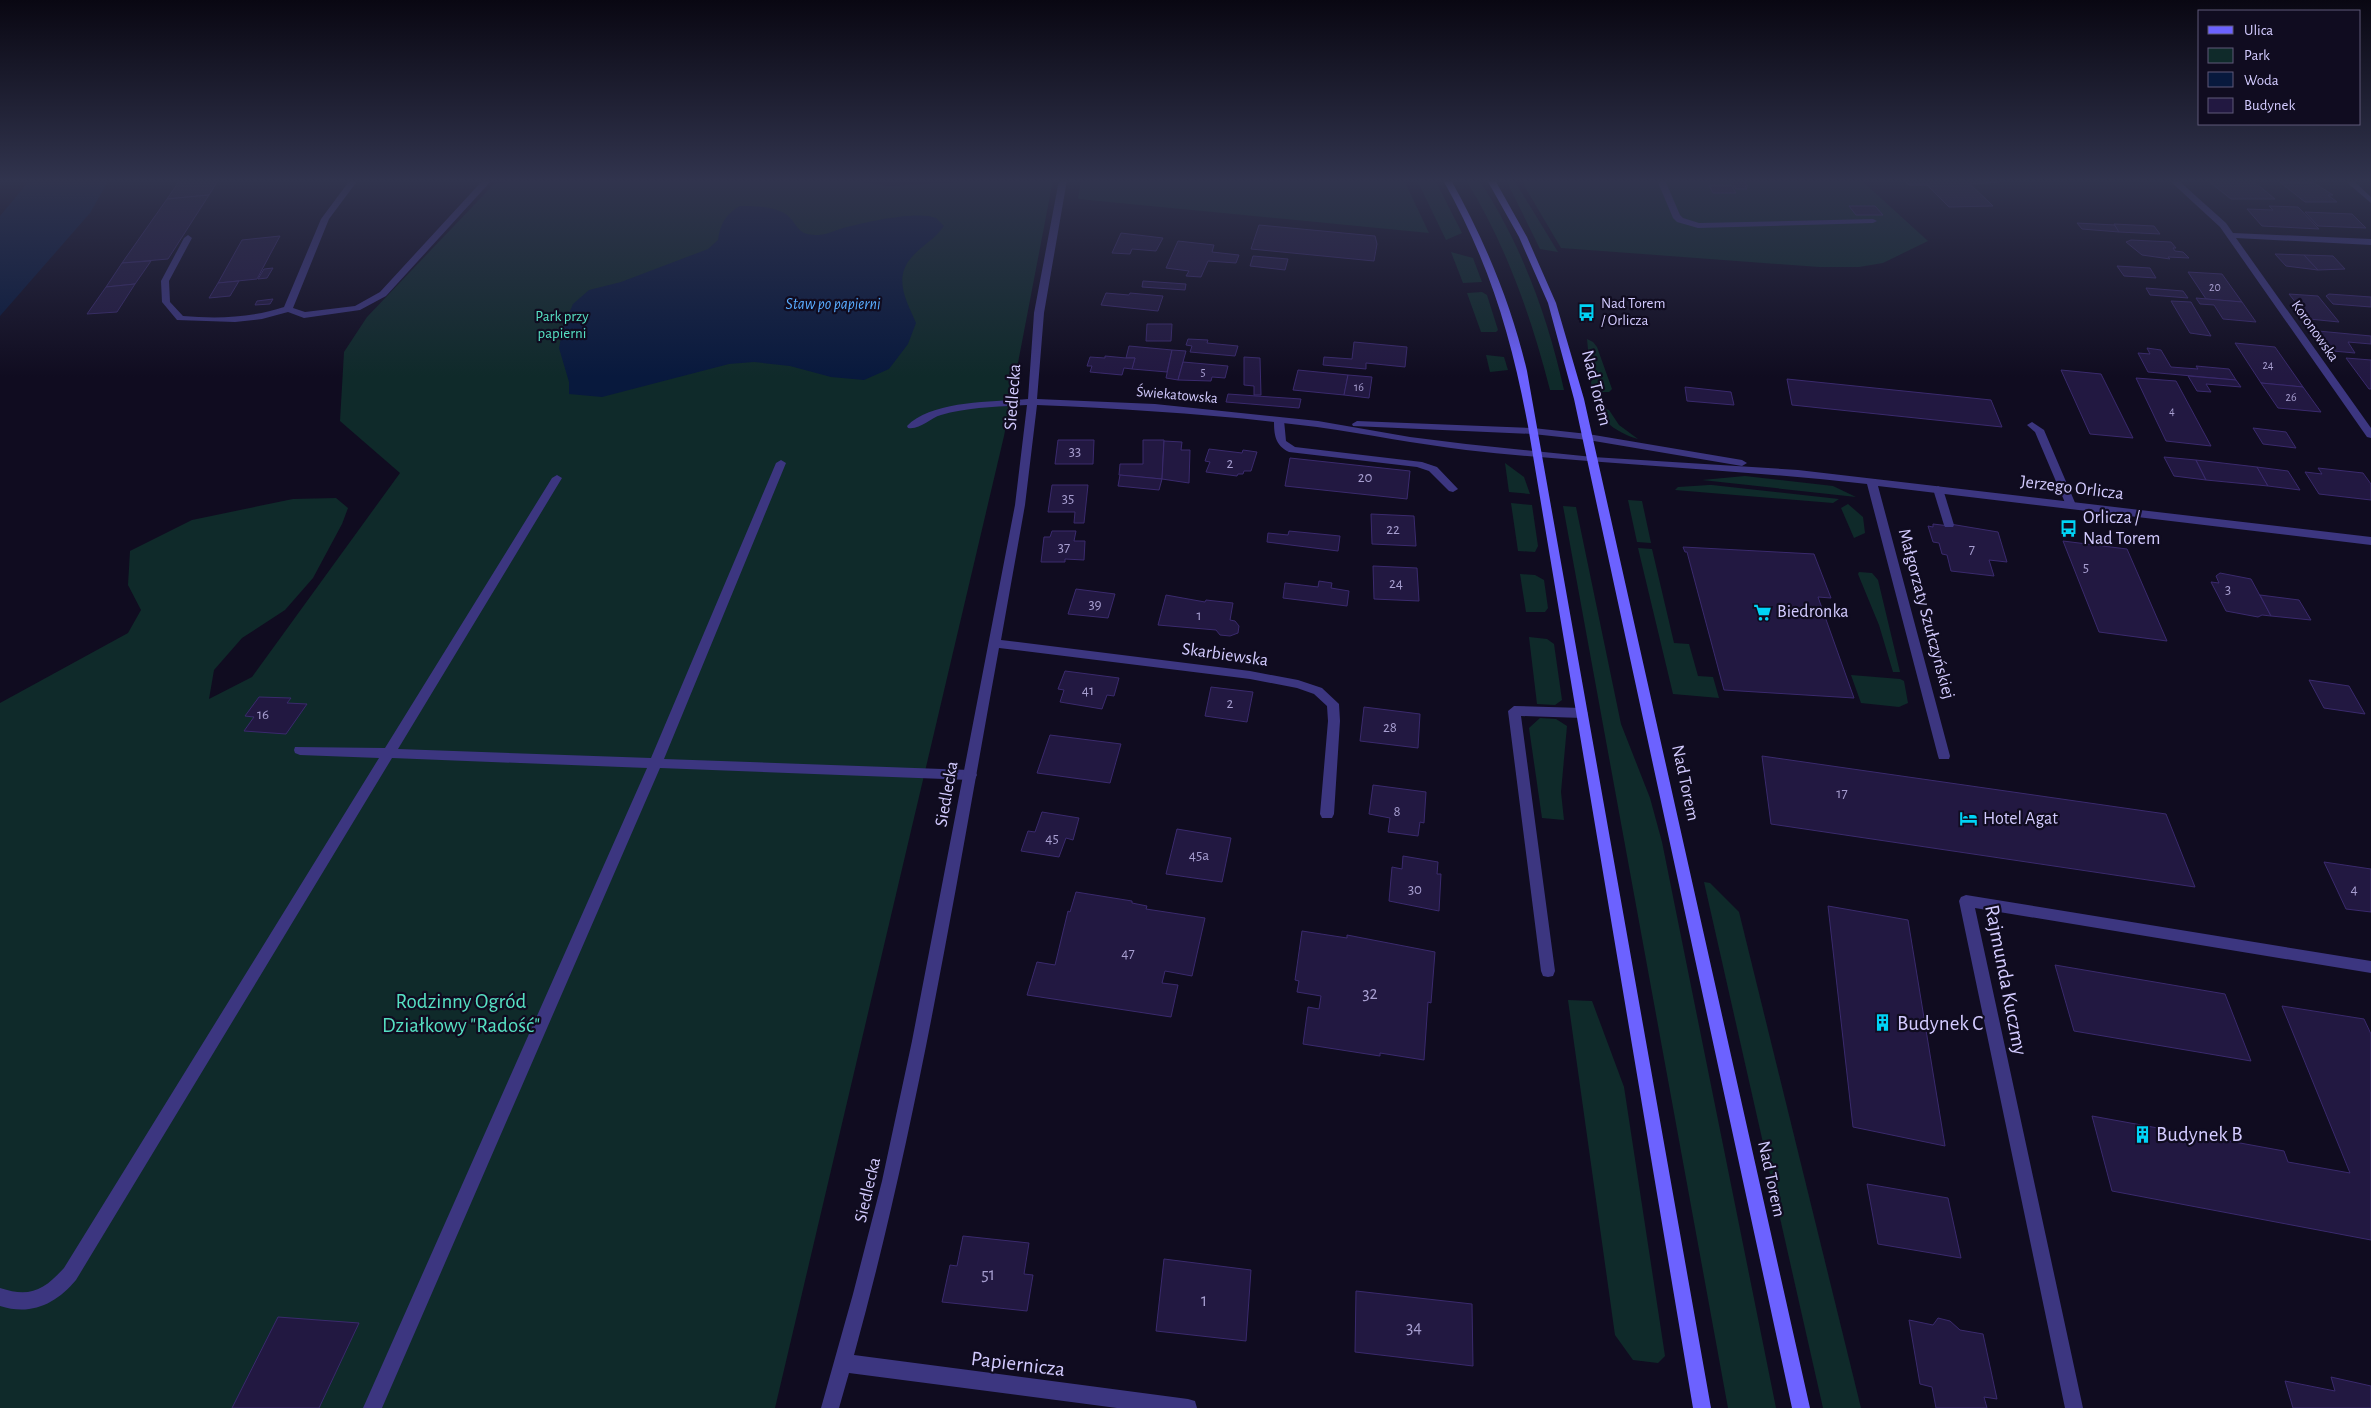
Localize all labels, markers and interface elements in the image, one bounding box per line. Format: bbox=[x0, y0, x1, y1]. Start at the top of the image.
legend bbox=[2198, 10, 2361, 125]
text: Ulica bbox=[2244, 23, 2273, 38]
text: Park bbox=[2244, 48, 2270, 63]
text: Woda bbox=[2244, 73, 2279, 88]
text: Budynek bbox=[2244, 98, 2296, 113]
house number: 20 bbox=[2209, 281, 2221, 293]
water label: Staw po papierni bbox=[786, 296, 881, 313]
place label: Nad Torem / Orlicza bbox=[1601, 296, 1665, 328]
street label: Koronowska bbox=[2288, 298, 2342, 364]
bus stop icon: Nad Torem / Orlicza bbox=[1577, 302, 1597, 322]
park label: Park przy papierni bbox=[535, 309, 589, 341]
street label: Nad Torem bbox=[1578, 348, 1614, 428]
house number: 24 bbox=[2262, 359, 2274, 371]
street label: Siedlecka bbox=[1002, 363, 1024, 431]
house number: 5 bbox=[1200, 366, 1206, 378]
house number: 16 bbox=[1354, 381, 1364, 393]
street label: Świekatowska bbox=[1136, 382, 1219, 406]
house number: 26 bbox=[2285, 391, 2297, 403]
house number: 4 bbox=[2169, 405, 2175, 417]
house number: 33 bbox=[1069, 444, 1081, 459]
house number: 2 bbox=[1227, 456, 1234, 471]
house number: 20 bbox=[1358, 470, 1372, 485]
street label: Jerzego Orlicza bbox=[2019, 473, 2125, 503]
house number: 35 bbox=[1062, 491, 1074, 506]
place label: Orlicza / Nad Torem bbox=[2083, 509, 2160, 548]
bus stop icon: Orlicza / Nad Torem bbox=[2059, 518, 2079, 538]
house number: 22 bbox=[1386, 522, 1400, 537]
street label: Małgorzaty Szułczyńskiej bbox=[1895, 527, 1957, 701]
house number: 37 bbox=[1058, 540, 1070, 555]
house number: 7 bbox=[1969, 542, 1975, 557]
house number: 5 bbox=[2083, 560, 2089, 575]
house number: 24 bbox=[1389, 576, 1403, 591]
house number: 3 bbox=[2225, 582, 2231, 597]
house number: 39 bbox=[1088, 597, 1102, 612]
supermarket icon: Biedronka bbox=[1753, 602, 1773, 622]
place label: Biedronka bbox=[1777, 603, 1849, 621]
house number: 1 bbox=[1196, 608, 1202, 623]
street label: Skarbiewska bbox=[1181, 640, 1269, 670]
house number: 41 bbox=[1082, 683, 1094, 698]
house number: 2 bbox=[1227, 696, 1234, 711]
house number: 16 bbox=[257, 707, 269, 722]
house number: 28 bbox=[1383, 720, 1397, 735]
street label: Nad Torem bbox=[1668, 743, 1702, 823]
street label: Siedlecka bbox=[932, 760, 962, 828]
house number: 17 bbox=[1836, 786, 1848, 801]
house number: 8 bbox=[1393, 804, 1401, 819]
hotel icon: Hotel Agat bbox=[1959, 809, 1979, 829]
place label: Hotel Agat bbox=[1983, 810, 2058, 828]
house number: 45 bbox=[1045, 831, 1059, 846]
house number: 45a bbox=[1189, 848, 1209, 863]
house number: 30 bbox=[1408, 882, 1422, 897]
house number: 4 bbox=[2350, 882, 2358, 897]
street label: Rajmunda Kuczmy bbox=[1981, 903, 2031, 1057]
house number: 47 bbox=[1121, 946, 1135, 961]
house number: 32 bbox=[1362, 985, 1378, 1003]
park label: Rodzinny Ogród Działkowy "Radość" bbox=[382, 991, 540, 1036]
building icon: Budynek C bbox=[1873, 1013, 1893, 1033]
place label: Budynek C bbox=[1897, 1013, 1983, 1034]
building icon: Budynek B bbox=[2132, 1124, 2152, 1144]
place label: Budynek B bbox=[2156, 1124, 2243, 1145]
street label: Nad Torem bbox=[1754, 1139, 1788, 1219]
street label: Siedlecka bbox=[852, 1156, 884, 1224]
house number: 51 bbox=[981, 1266, 995, 1284]
house number: 1 bbox=[1201, 1292, 1207, 1310]
house number: 34 bbox=[1406, 1319, 1422, 1337]
street label: Papiernicza bbox=[970, 1348, 1067, 1380]

